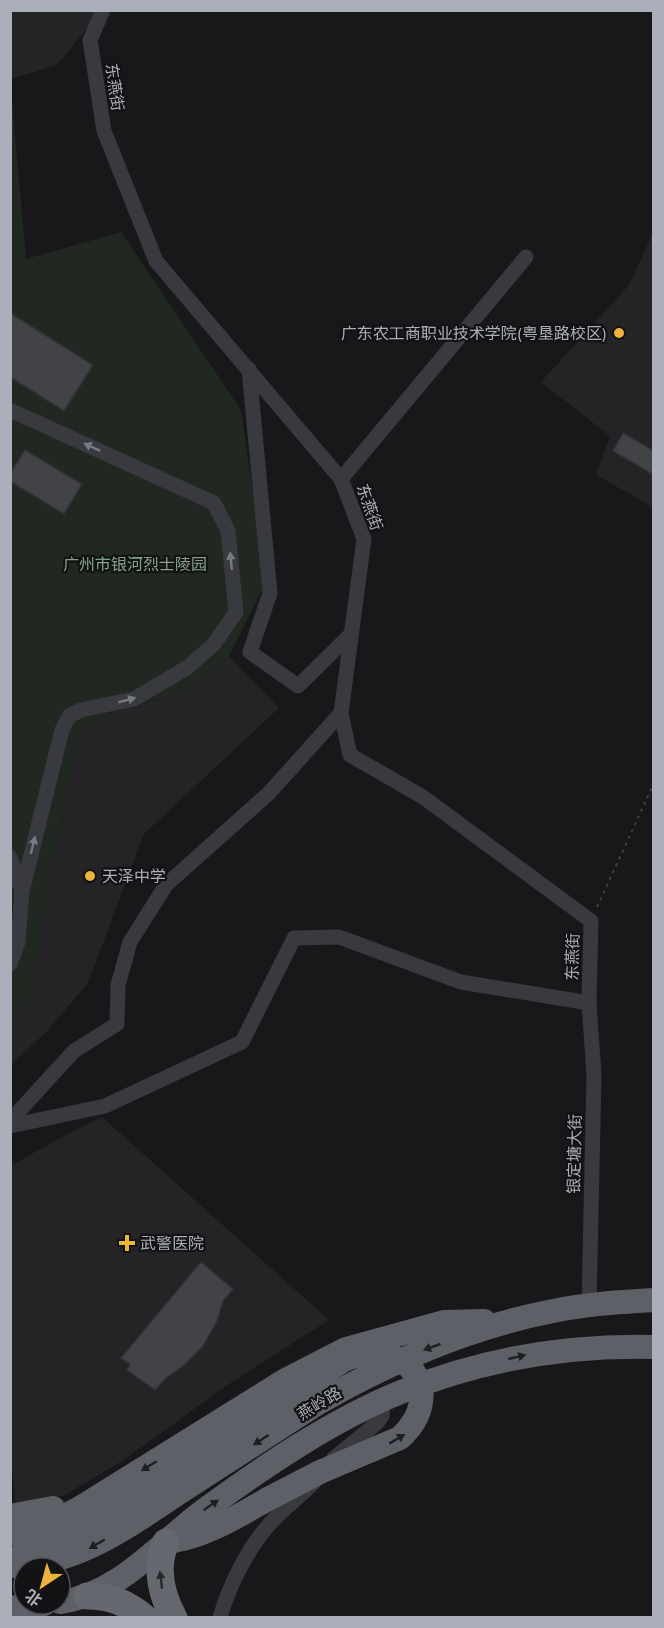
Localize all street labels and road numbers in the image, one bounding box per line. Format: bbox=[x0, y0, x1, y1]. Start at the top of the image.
street label: 东燕街 bbox=[102, 62, 128, 112]
street label: 东燕街 bbox=[353, 481, 387, 533]
street label: 东燕街 bbox=[562, 933, 582, 981]
street label: 银定塘大街 bbox=[563, 1114, 585, 1194]
street label: 燕岭路 bbox=[293, 1382, 345, 1424]

